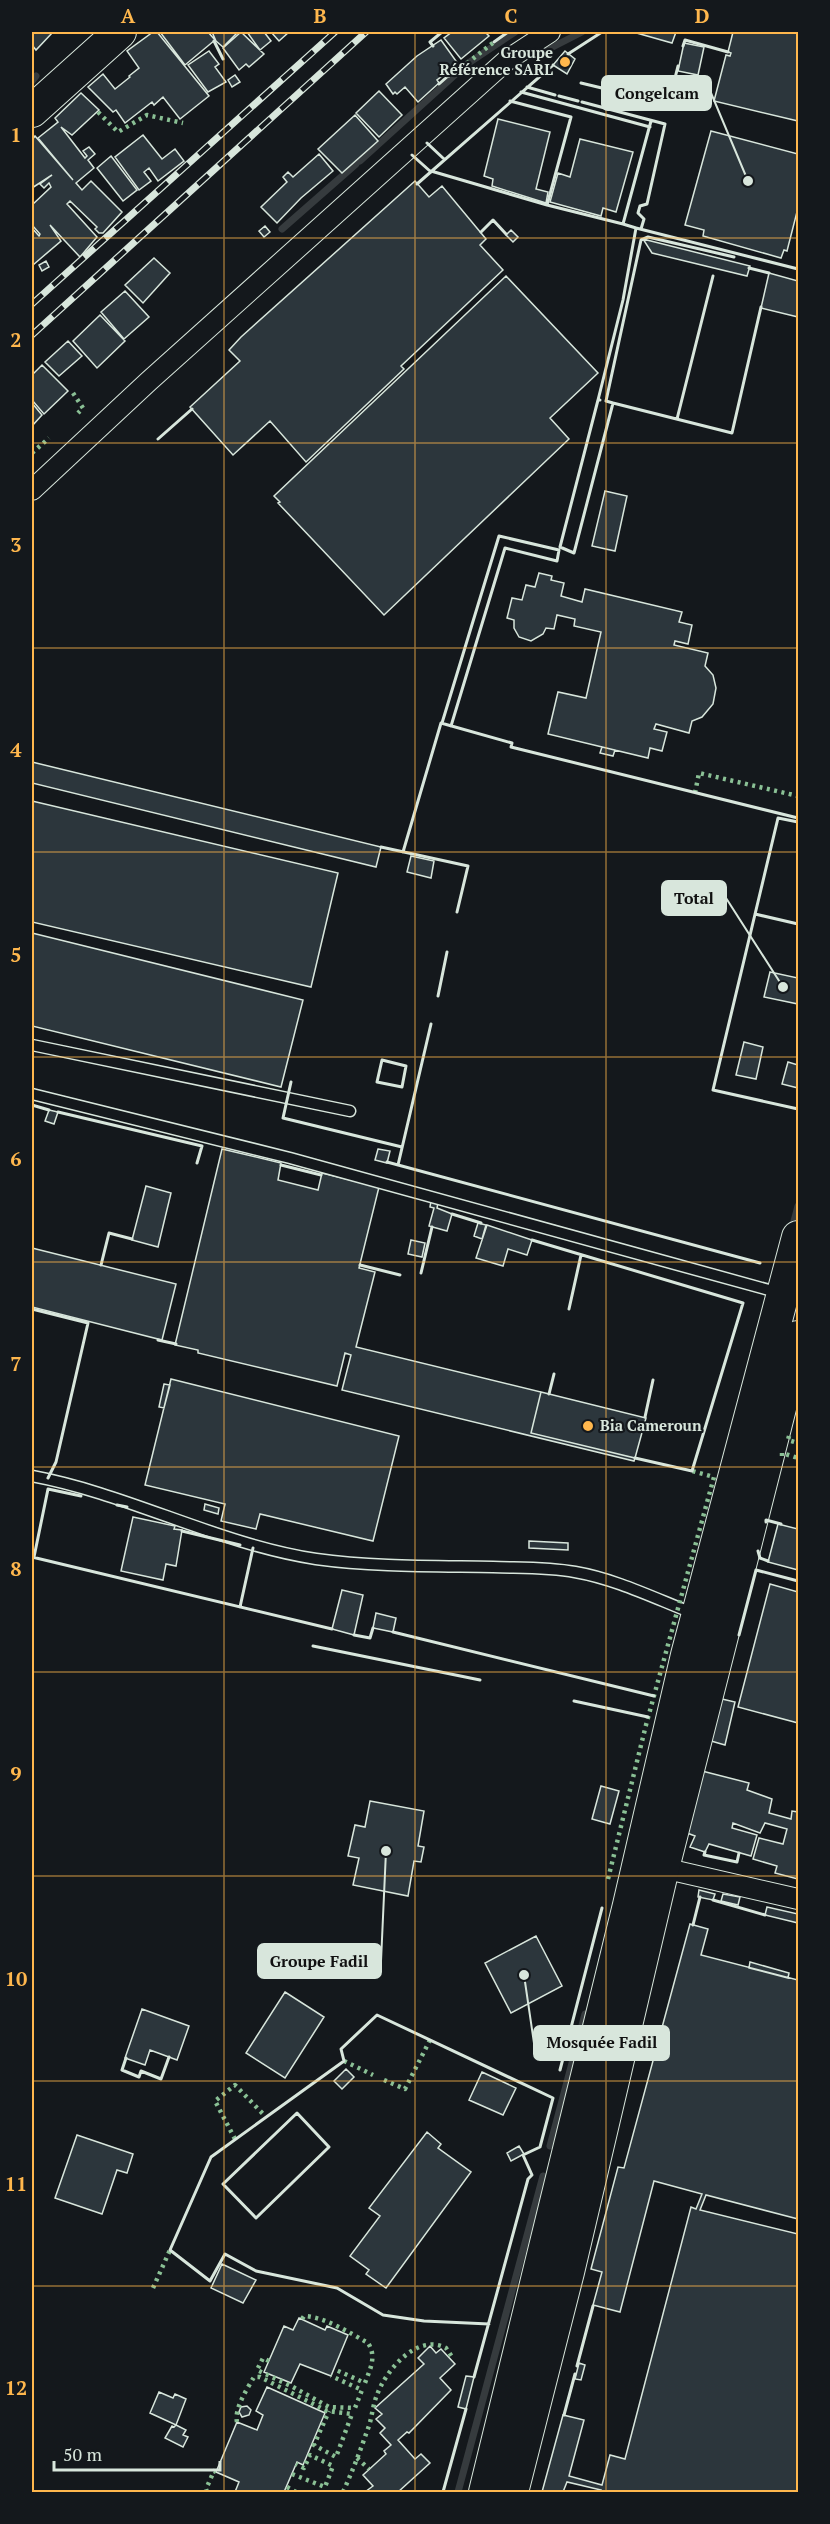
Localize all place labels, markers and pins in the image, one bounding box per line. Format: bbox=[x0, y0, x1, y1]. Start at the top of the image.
place label: Groupe Référence SARL bbox=[440, 42, 553, 79]
marker: Groupe Référence SARL bbox=[558, 55, 572, 69]
callout: Congelcam bbox=[602, 76, 711, 110]
callout: Total bbox=[662, 881, 726, 915]
place label: Bia Cameroun bbox=[600, 1415, 702, 1435]
marker: Bia Cameroun bbox=[581, 1419, 595, 1433]
callout: Groupe Fadil bbox=[258, 1944, 381, 1978]
callout: Mosquée Fadil bbox=[534, 2026, 669, 2060]

